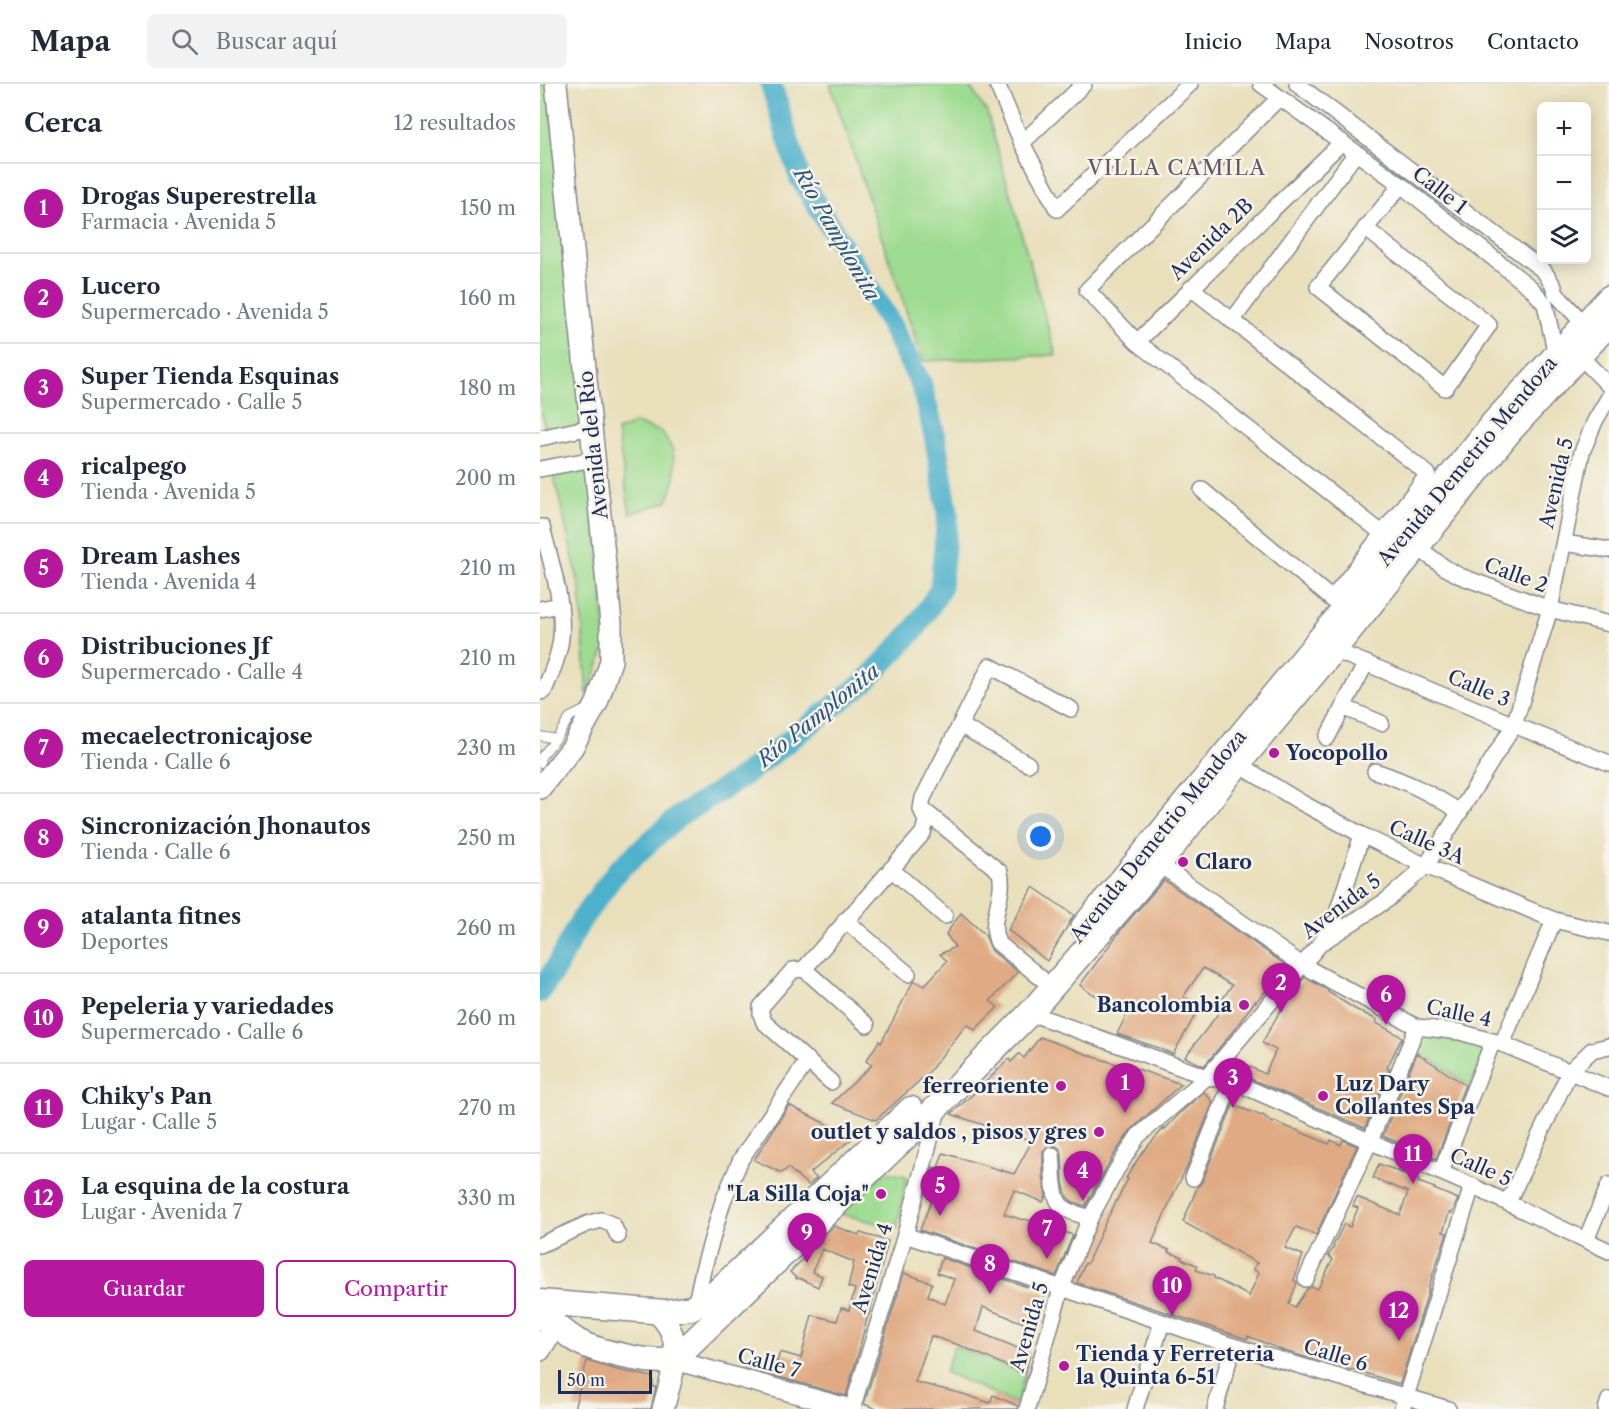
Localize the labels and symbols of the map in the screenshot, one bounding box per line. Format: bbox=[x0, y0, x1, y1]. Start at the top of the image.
district label: VILLA CAMILA bbox=[1086, 155, 1267, 180]
water label: Río Pamplonita bbox=[788, 161, 886, 306]
street label: Calle 1 bbox=[1408, 161, 1473, 219]
street label: Avenida 2B bbox=[1163, 193, 1258, 285]
street label: Avenida Demetrio Mendoza bbox=[1371, 351, 1562, 572]
street label: Avenida del Río bbox=[573, 370, 613, 521]
street label: Avenida 5 bbox=[1534, 435, 1578, 532]
street label: Calle 2 bbox=[1481, 552, 1551, 598]
water label: Río Pamplonita bbox=[750, 658, 884, 773]
street label: Calle 3 bbox=[1444, 664, 1514, 712]
street label: Avenida Demetrio Mendoza bbox=[1064, 724, 1252, 948]
place label: Yocopollo bbox=[1285, 741, 1388, 765]
marker: Yocopollo bbox=[1267, 746, 1281, 760]
street label: Calle 3A bbox=[1385, 815, 1470, 870]
your location bbox=[1026, 822, 1055, 851]
place label: Claro bbox=[1195, 850, 1252, 874]
marker: Claro bbox=[1176, 855, 1190, 869]
street label: Avenida 5 bbox=[1296, 869, 1385, 944]
pin: 2 bbox=[1262, 964, 1300, 1013]
pin: 6 bbox=[1366, 976, 1406, 1025]
place label: Bancolombia bbox=[1097, 993, 1232, 1017]
street label: Calle 4 bbox=[1424, 994, 1494, 1032]
marker: Bancolombia bbox=[1237, 998, 1251, 1012]
pin: 3 bbox=[1214, 1058, 1252, 1108]
pin: 1 bbox=[1106, 1064, 1144, 1113]
place label: Luz Dary Collantes Spa bbox=[1335, 1072, 1476, 1119]
place label: ferreoriente bbox=[922, 1074, 1049, 1098]
marker: ferreoriente bbox=[1054, 1079, 1068, 1093]
marker: Luz Dary Collantes Spa bbox=[1316, 1089, 1330, 1103]
place label: outlet y saldos , pisos y gres bbox=[811, 1120, 1087, 1144]
marker: outlet y saldos , pisos y gres bbox=[1092, 1125, 1106, 1139]
pin: 11 bbox=[1394, 1134, 1432, 1184]
street label: Calle 5 bbox=[1446, 1143, 1516, 1191]
pin: 4 bbox=[1064, 1152, 1102, 1201]
pin: 5 bbox=[920, 1166, 960, 1216]
place label: "La Silla Coja" bbox=[727, 1182, 869, 1206]
marker: "La Silla Coja" bbox=[874, 1187, 888, 1201]
pin: 7 bbox=[1028, 1210, 1066, 1259]
pin: 9 bbox=[788, 1214, 826, 1263]
street label: Avenida 4 bbox=[847, 1220, 897, 1317]
pin: 8 bbox=[970, 1244, 1010, 1294]
pin: 10 bbox=[1152, 1266, 1192, 1316]
street label: Avenida 5 bbox=[1004, 1279, 1053, 1376]
pin: 12 bbox=[1380, 1292, 1418, 1341]
street label: Calle 6 bbox=[1301, 1334, 1371, 1376]
place label: Tienda y Ferreteria la Quinta 6-51 bbox=[1076, 1342, 1275, 1389]
street label: Calle 7 bbox=[735, 1343, 803, 1383]
marker: Tienda y Ferreteria la Quinta 6-51 bbox=[1057, 1359, 1071, 1373]
scale bar bbox=[558, 1367, 652, 1394]

